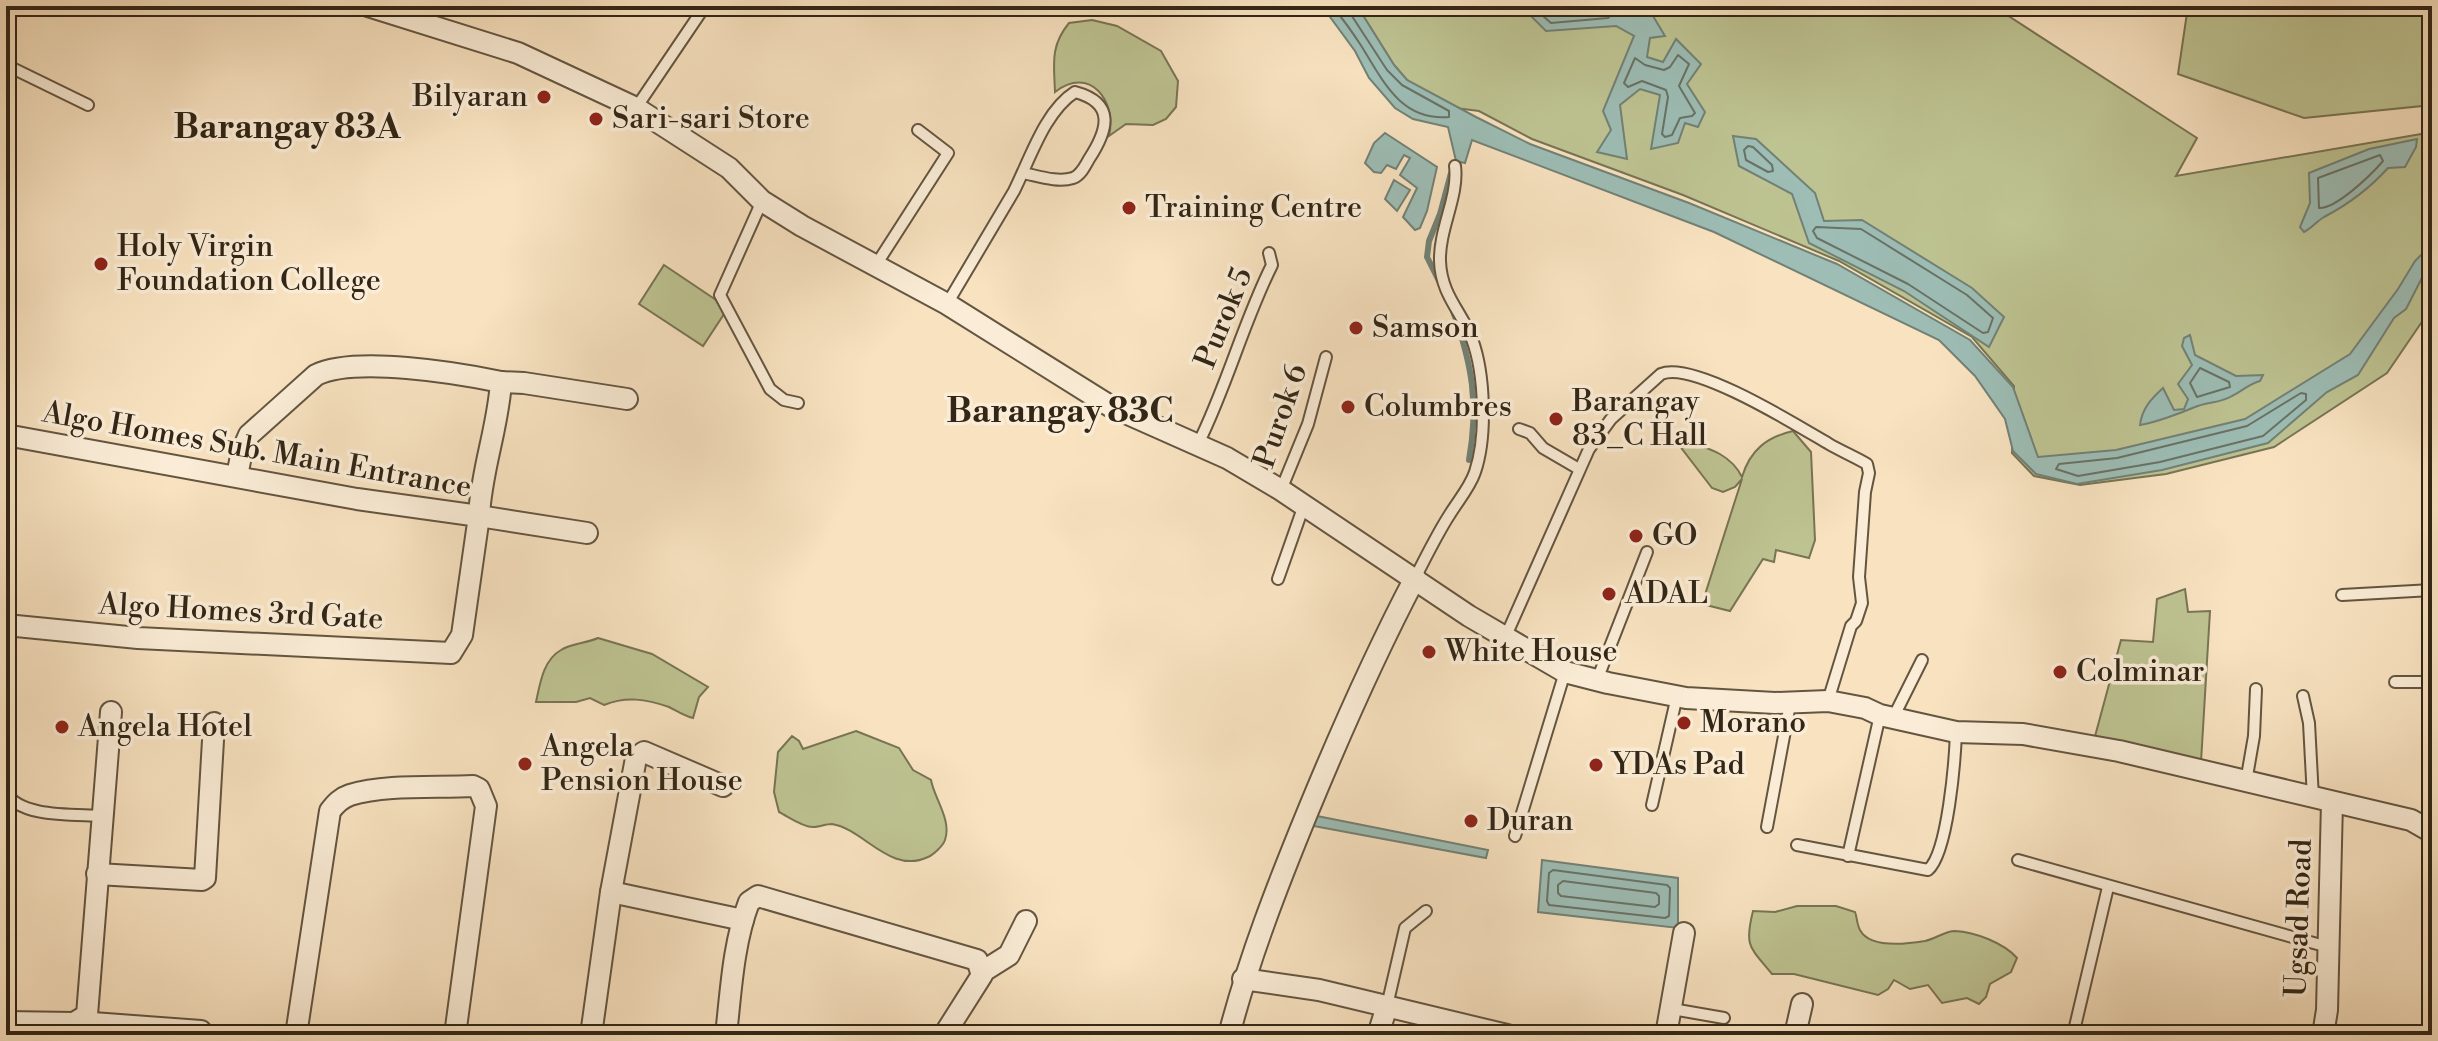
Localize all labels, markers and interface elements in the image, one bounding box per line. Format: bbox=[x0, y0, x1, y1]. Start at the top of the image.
place label: Bilyaran bbox=[411, 78, 528, 116]
marker: Bilyaran bbox=[535, 88, 553, 106]
place label: Sari-sari Store bbox=[612, 100, 810, 138]
district label: Barangay 83A bbox=[173, 107, 401, 149]
marker: Sari-sari Store bbox=[587, 110, 605, 128]
place label: Training Centre bbox=[1145, 189, 1362, 227]
marker: Training Centre bbox=[1120, 199, 1138, 217]
place label: Holy Virgin Foundation College bbox=[117, 228, 381, 300]
marker: Holy Virgin Foundation College bbox=[92, 255, 110, 273]
street label: Purok 5 bbox=[1187, 262, 1261, 374]
place label: Samson bbox=[1372, 309, 1479, 347]
marker: Samson bbox=[1347, 319, 1365, 337]
street label: Purok 6 bbox=[1246, 359, 1316, 473]
place label: Barangay 83_C Hall bbox=[1571, 383, 1707, 455]
place label: Columbres bbox=[1364, 388, 1512, 426]
district label: Barangay 83C bbox=[947, 391, 1173, 433]
street label: Algo Homes Sub. Main Entrance bbox=[38, 393, 475, 506]
marker: Columbres bbox=[1339, 398, 1357, 416]
marker: Barangay 83_C Hall bbox=[1547, 410, 1565, 428]
place label: GO bbox=[1652, 517, 1698, 555]
marker: GO bbox=[1627, 527, 1645, 545]
place label: ADAL bbox=[1624, 575, 1708, 613]
marker: ADAL bbox=[1600, 585, 1618, 603]
street label: Algo Homes 3rd Gate bbox=[97, 586, 384, 638]
place label: White House bbox=[1444, 633, 1618, 671]
marker: White House bbox=[1420, 643, 1438, 661]
place label: Colminar bbox=[2076, 653, 2205, 691]
marker: Colminar bbox=[2051, 663, 2069, 681]
place label: Morano bbox=[1700, 704, 1806, 742]
place label: Angela Hotel bbox=[77, 708, 252, 746]
marker: Morano bbox=[1675, 714, 1693, 732]
marker: Angela Hotel bbox=[53, 718, 71, 736]
place label: Angela Pension House bbox=[540, 728, 743, 800]
place label: YDAs Pad bbox=[1610, 746, 1745, 784]
marker: Angela Pension House bbox=[516, 755, 534, 773]
marker: YDAs Pad bbox=[1587, 756, 1605, 774]
place label: Duran bbox=[1487, 802, 1573, 840]
marker: Duran bbox=[1462, 812, 1480, 830]
street label: Ugsad Road bbox=[2277, 838, 2321, 998]

